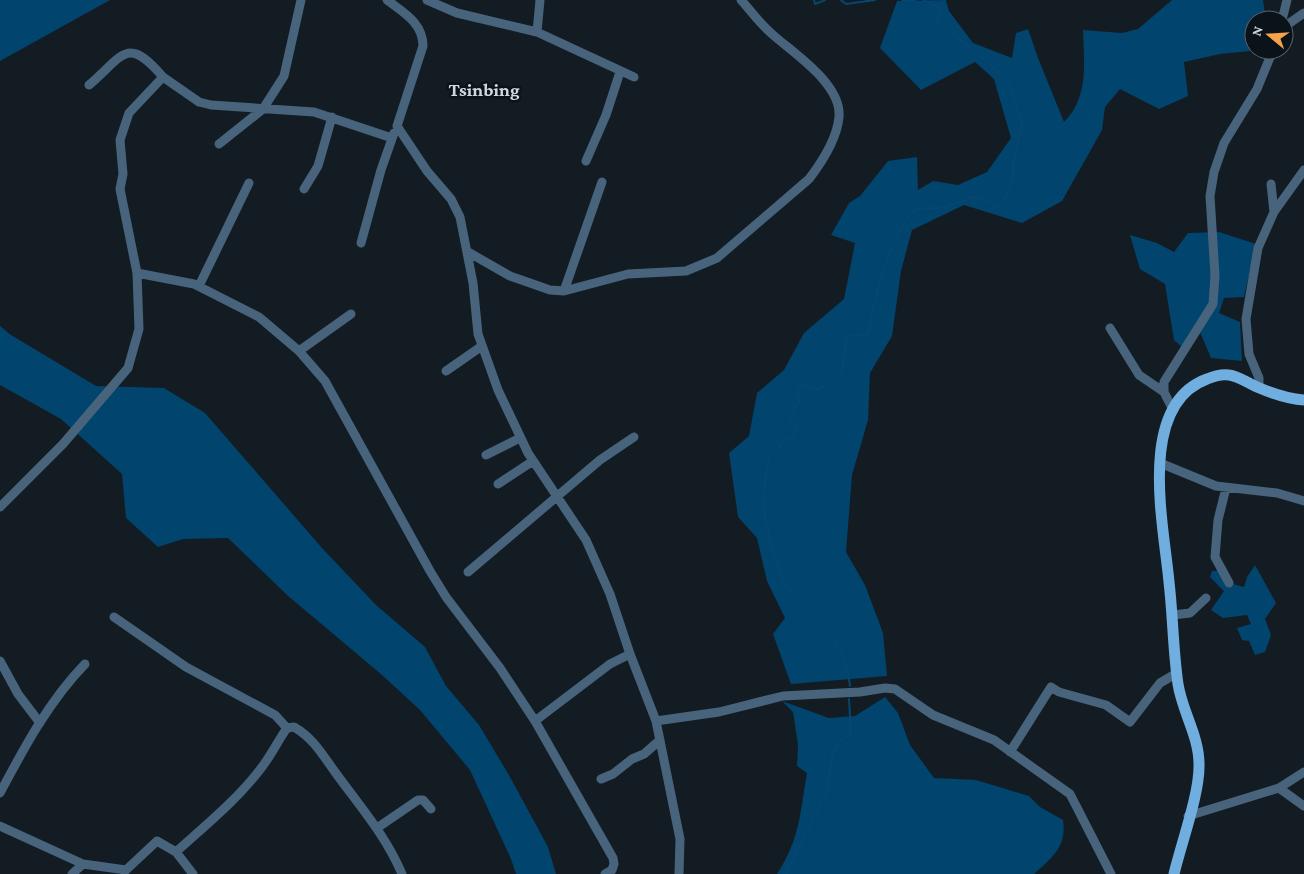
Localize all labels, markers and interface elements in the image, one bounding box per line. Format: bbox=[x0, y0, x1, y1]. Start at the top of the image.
north arrow bbox=[1244, 10, 1294, 60]
text: N bbox=[1248, 24, 1266, 38]
district label: Tsinbing bbox=[448, 79, 520, 100]

